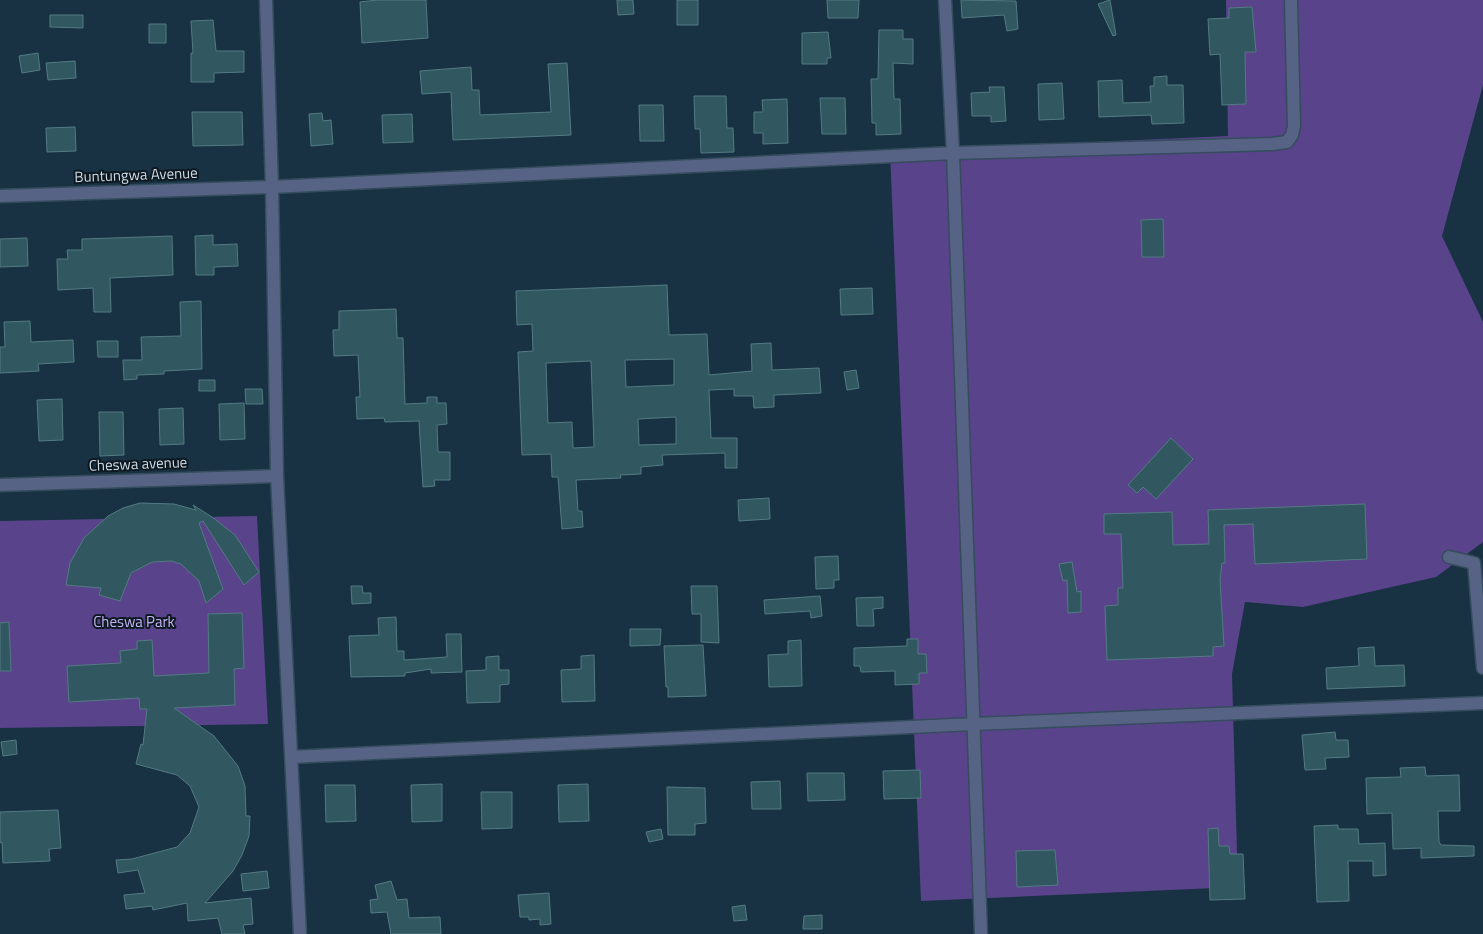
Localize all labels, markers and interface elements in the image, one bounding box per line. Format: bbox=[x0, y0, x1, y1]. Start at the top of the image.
street label: Buntungwa Avenue bbox=[74, 161, 198, 188]
street label: Cheswa avenue bbox=[88, 450, 188, 477]
park label: Cheswa Park bbox=[93, 610, 175, 633]

